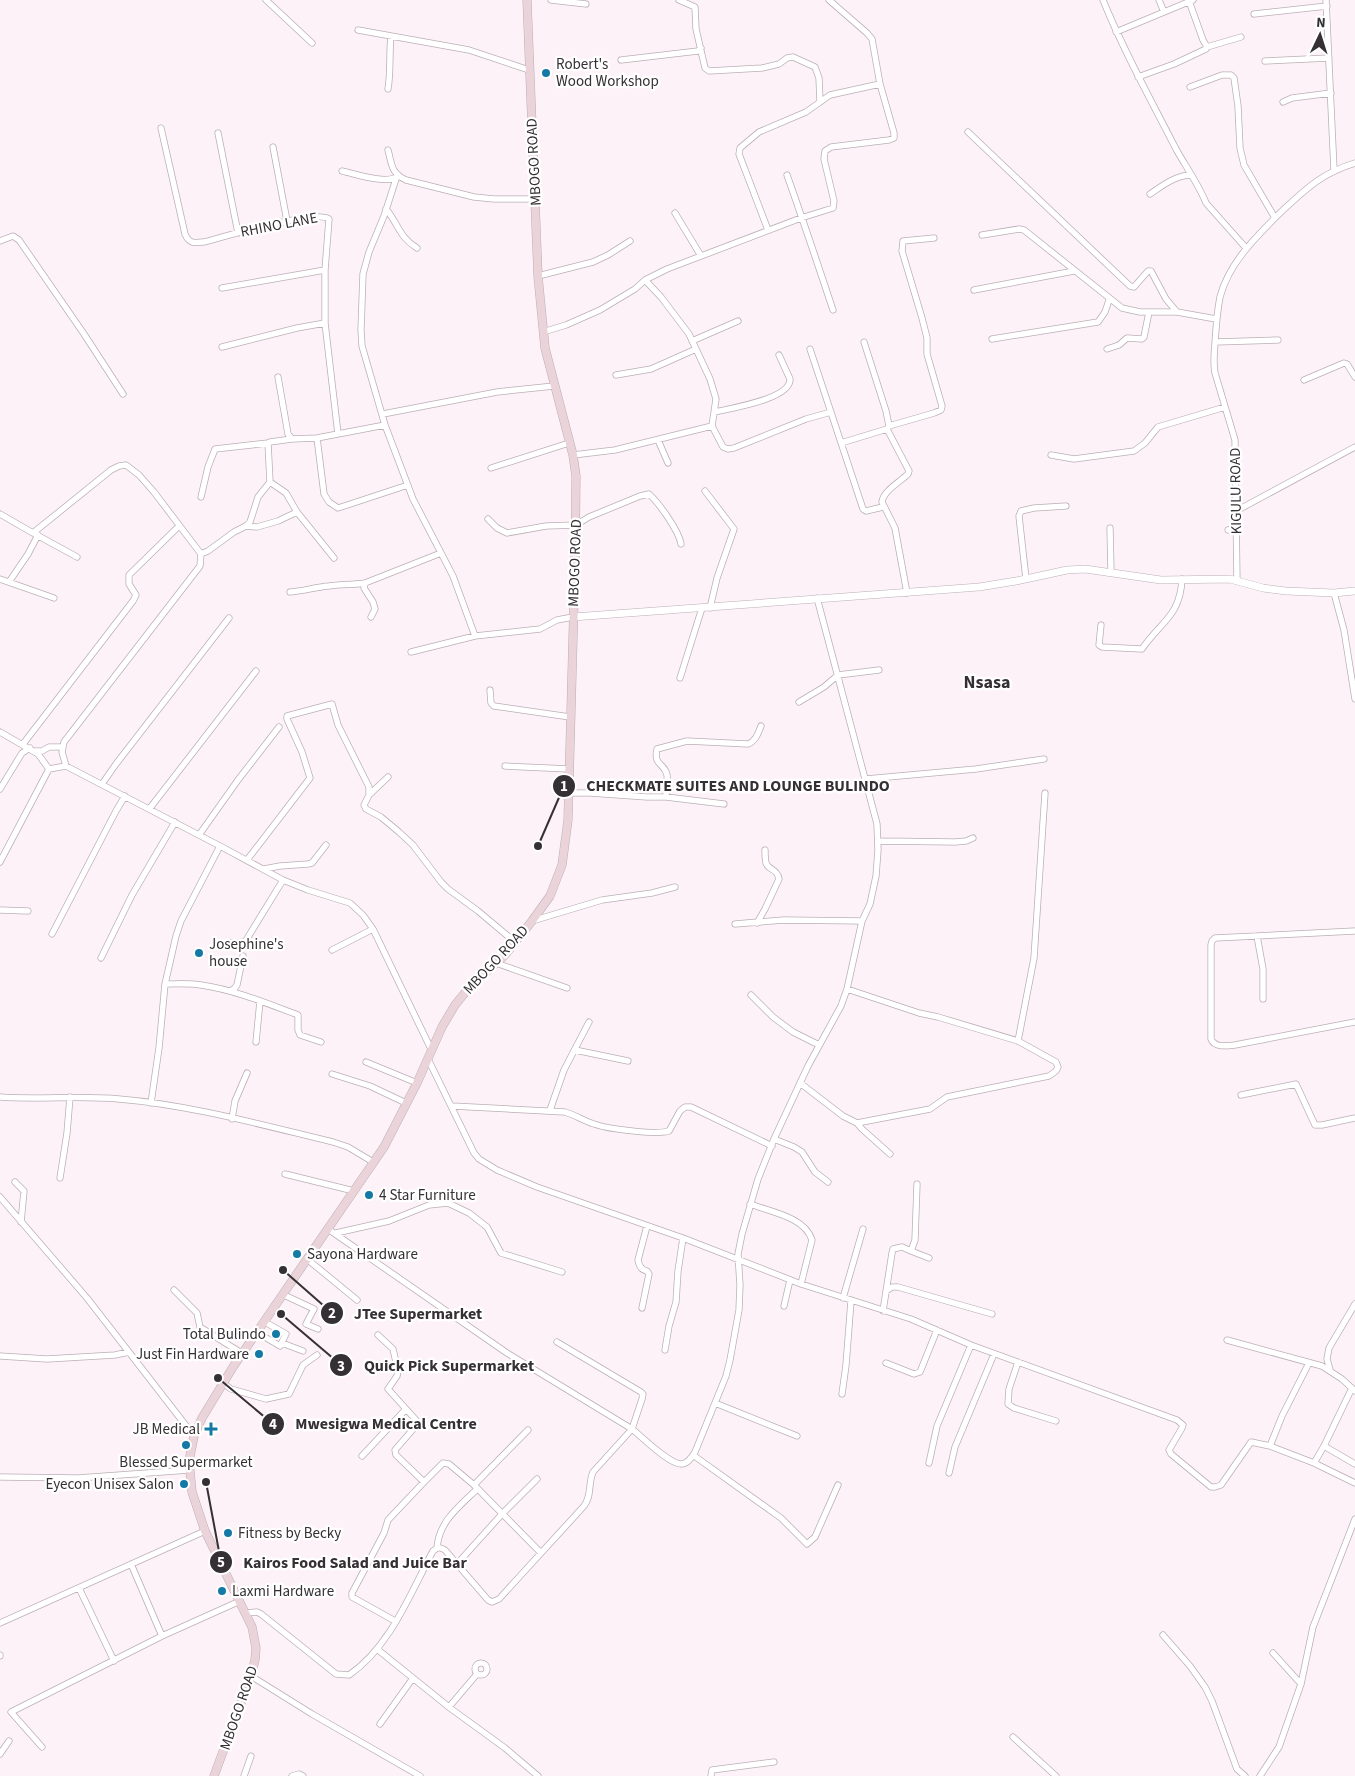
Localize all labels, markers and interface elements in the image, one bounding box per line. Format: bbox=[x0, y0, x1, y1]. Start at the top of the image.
north arrow bbox=[1295, 10, 1345, 60]
text: N bbox=[1315, 13, 1326, 33]
place label: Robert's Wood Workshop bbox=[556, 54, 659, 92]
marker: Robert's Wood Workshop bbox=[540, 67, 552, 79]
street label: MBOGO ROAD bbox=[521, 118, 547, 206]
street label: RHINO LANE bbox=[239, 207, 319, 243]
street label: KIGULU ROAD bbox=[1225, 447, 1247, 535]
street label: MBOGO ROAD bbox=[563, 519, 587, 607]
district label: Nsasa bbox=[964, 670, 1010, 695]
callout: CHECKMATE SUITES AND LOUNGE BULINDO bbox=[552, 770, 900, 801]
text: CHECKMATE SUITES AND LOUNGE BULINDO bbox=[586, 775, 890, 797]
text: 1 bbox=[560, 776, 568, 797]
street label: MBOGO ROAD bbox=[458, 921, 534, 999]
place label: Josephine's house bbox=[209, 934, 284, 972]
marker: Josephine's house bbox=[193, 947, 205, 959]
place label: 4 Star Furniture bbox=[379, 1185, 476, 1206]
marker: 4 Star Furniture bbox=[363, 1189, 375, 1201]
place label: Sayona Hardware bbox=[307, 1244, 418, 1265]
marker: Sayona Hardware bbox=[291, 1248, 303, 1260]
callout: JTee Supermarket bbox=[319, 1298, 493, 1329]
text: 2 bbox=[328, 1303, 336, 1324]
text: JTee Supermarket bbox=[354, 1303, 482, 1325]
place label: Total Bulindo bbox=[183, 1324, 266, 1345]
marker: Total Bulindo bbox=[270, 1328, 282, 1340]
place label: Just Fin Hardware bbox=[136, 1344, 249, 1365]
marker: Just Fin Hardware bbox=[253, 1348, 265, 1360]
callout: Quick Pick Supermarket bbox=[329, 1350, 544, 1381]
text: Quick Pick Supermarket bbox=[364, 1355, 534, 1377]
text: 3 bbox=[337, 1356, 345, 1377]
callout: Mwesigwa Medical Centre bbox=[260, 1408, 487, 1439]
text: Mwesigwa Medical Centre bbox=[295, 1413, 477, 1435]
text: 4 bbox=[269, 1414, 277, 1435]
place label: JB Medical bbox=[133, 1419, 200, 1440]
marker: JB Medical bbox=[204, 1422, 218, 1436]
marker: Blessed Supermarket bbox=[180, 1439, 192, 1451]
place label: Blessed Supermarket bbox=[119, 1452, 253, 1473]
place label: Eyecon Unisex Salon bbox=[45, 1474, 174, 1495]
marker: Eyecon Unisex Salon bbox=[178, 1478, 190, 1490]
place label: Fitness by Becky bbox=[238, 1523, 341, 1544]
marker: Fitness by Becky bbox=[222, 1527, 234, 1539]
callout: Kairos Food Salad and Juice Bar bbox=[208, 1547, 477, 1578]
text: 5 bbox=[217, 1552, 225, 1573]
text: Kairos Food Salad and Juice Bar bbox=[243, 1552, 467, 1574]
place label: Laxmi Hardware bbox=[232, 1581, 334, 1602]
marker: Laxmi Hardware bbox=[216, 1585, 228, 1597]
street label: MBOGO ROAD bbox=[215, 1663, 263, 1753]

